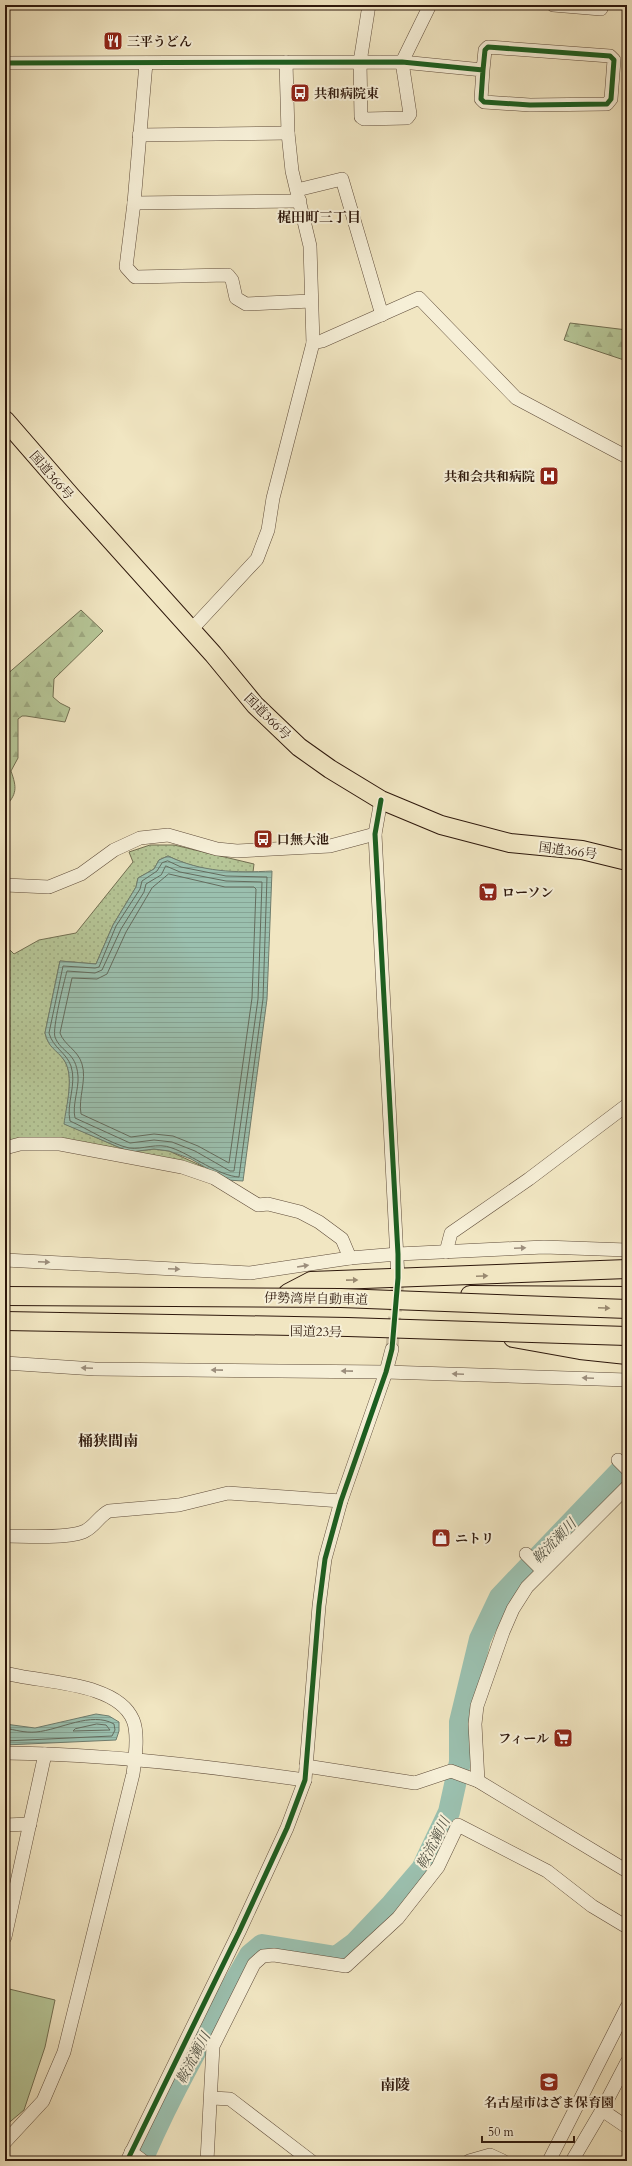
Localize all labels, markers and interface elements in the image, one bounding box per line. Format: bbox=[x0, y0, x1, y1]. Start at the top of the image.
restaurant icon: 三平うどん bbox=[102, 30, 124, 52]
place label: 三平うどん bbox=[127, 33, 192, 51]
bus stop icon: 共和病院東 bbox=[289, 82, 311, 104]
place label: 共和病院東 bbox=[314, 85, 379, 103]
district label: 梶田町三丁目 bbox=[277, 208, 361, 227]
street label: 国道366号 bbox=[25, 447, 77, 504]
hospital icon: 共和会共和病院 bbox=[538, 465, 560, 487]
place label: 共和会共和病院 bbox=[444, 468, 535, 486]
street label: 国道366号 bbox=[240, 689, 295, 744]
bus stop icon: 口無大池 bbox=[252, 828, 274, 850]
place label: 口無大池 bbox=[277, 831, 329, 849]
street label: 国道366号 bbox=[538, 838, 598, 864]
supermarket icon: ローソン bbox=[477, 881, 499, 903]
place label: ローソン bbox=[502, 884, 553, 902]
one-way arrow bbox=[514, 1245, 526, 1252]
one-way arrow bbox=[38, 1259, 50, 1266]
one-way arrow bbox=[297, 1263, 309, 1269]
one-way arrow bbox=[168, 1265, 180, 1272]
one-way arrow bbox=[476, 1272, 488, 1279]
one-way arrow bbox=[346, 1277, 359, 1283]
street label: 伊勢湾岸自動車道 bbox=[264, 1289, 368, 1309]
one-way arrow bbox=[598, 1305, 611, 1311]
street label: 国道23号 bbox=[290, 1323, 342, 1341]
one-way arrow bbox=[81, 1365, 93, 1372]
one-way arrow bbox=[210, 1367, 223, 1373]
one-way arrow bbox=[340, 1368, 353, 1374]
one-way arrow bbox=[451, 1371, 464, 1377]
one-way arrow bbox=[582, 1375, 594, 1382]
district label: 桶狭間南 bbox=[78, 1431, 138, 1451]
water label: 鞍流瀬川 bbox=[528, 1513, 582, 1568]
shop icon: ニトリ bbox=[430, 1527, 452, 1549]
place label: ニトリ bbox=[455, 1530, 494, 1548]
supermarket icon: フィール bbox=[552, 1727, 574, 1749]
place label: フィール bbox=[498, 1730, 549, 1748]
water label: 鞍流瀬川 bbox=[412, 1812, 456, 1872]
water label: 鞍流瀬川 bbox=[172, 2027, 216, 2087]
school or university icon: 名古屋市はざま保育園 bbox=[538, 2071, 560, 2093]
district label: 南陵 bbox=[380, 2075, 410, 2095]
place label: 名古屋市はざま保育園 bbox=[484, 2094, 614, 2112]
scale bar bbox=[482, 2118, 574, 2144]
text: 50 m bbox=[488, 2124, 515, 2140]

